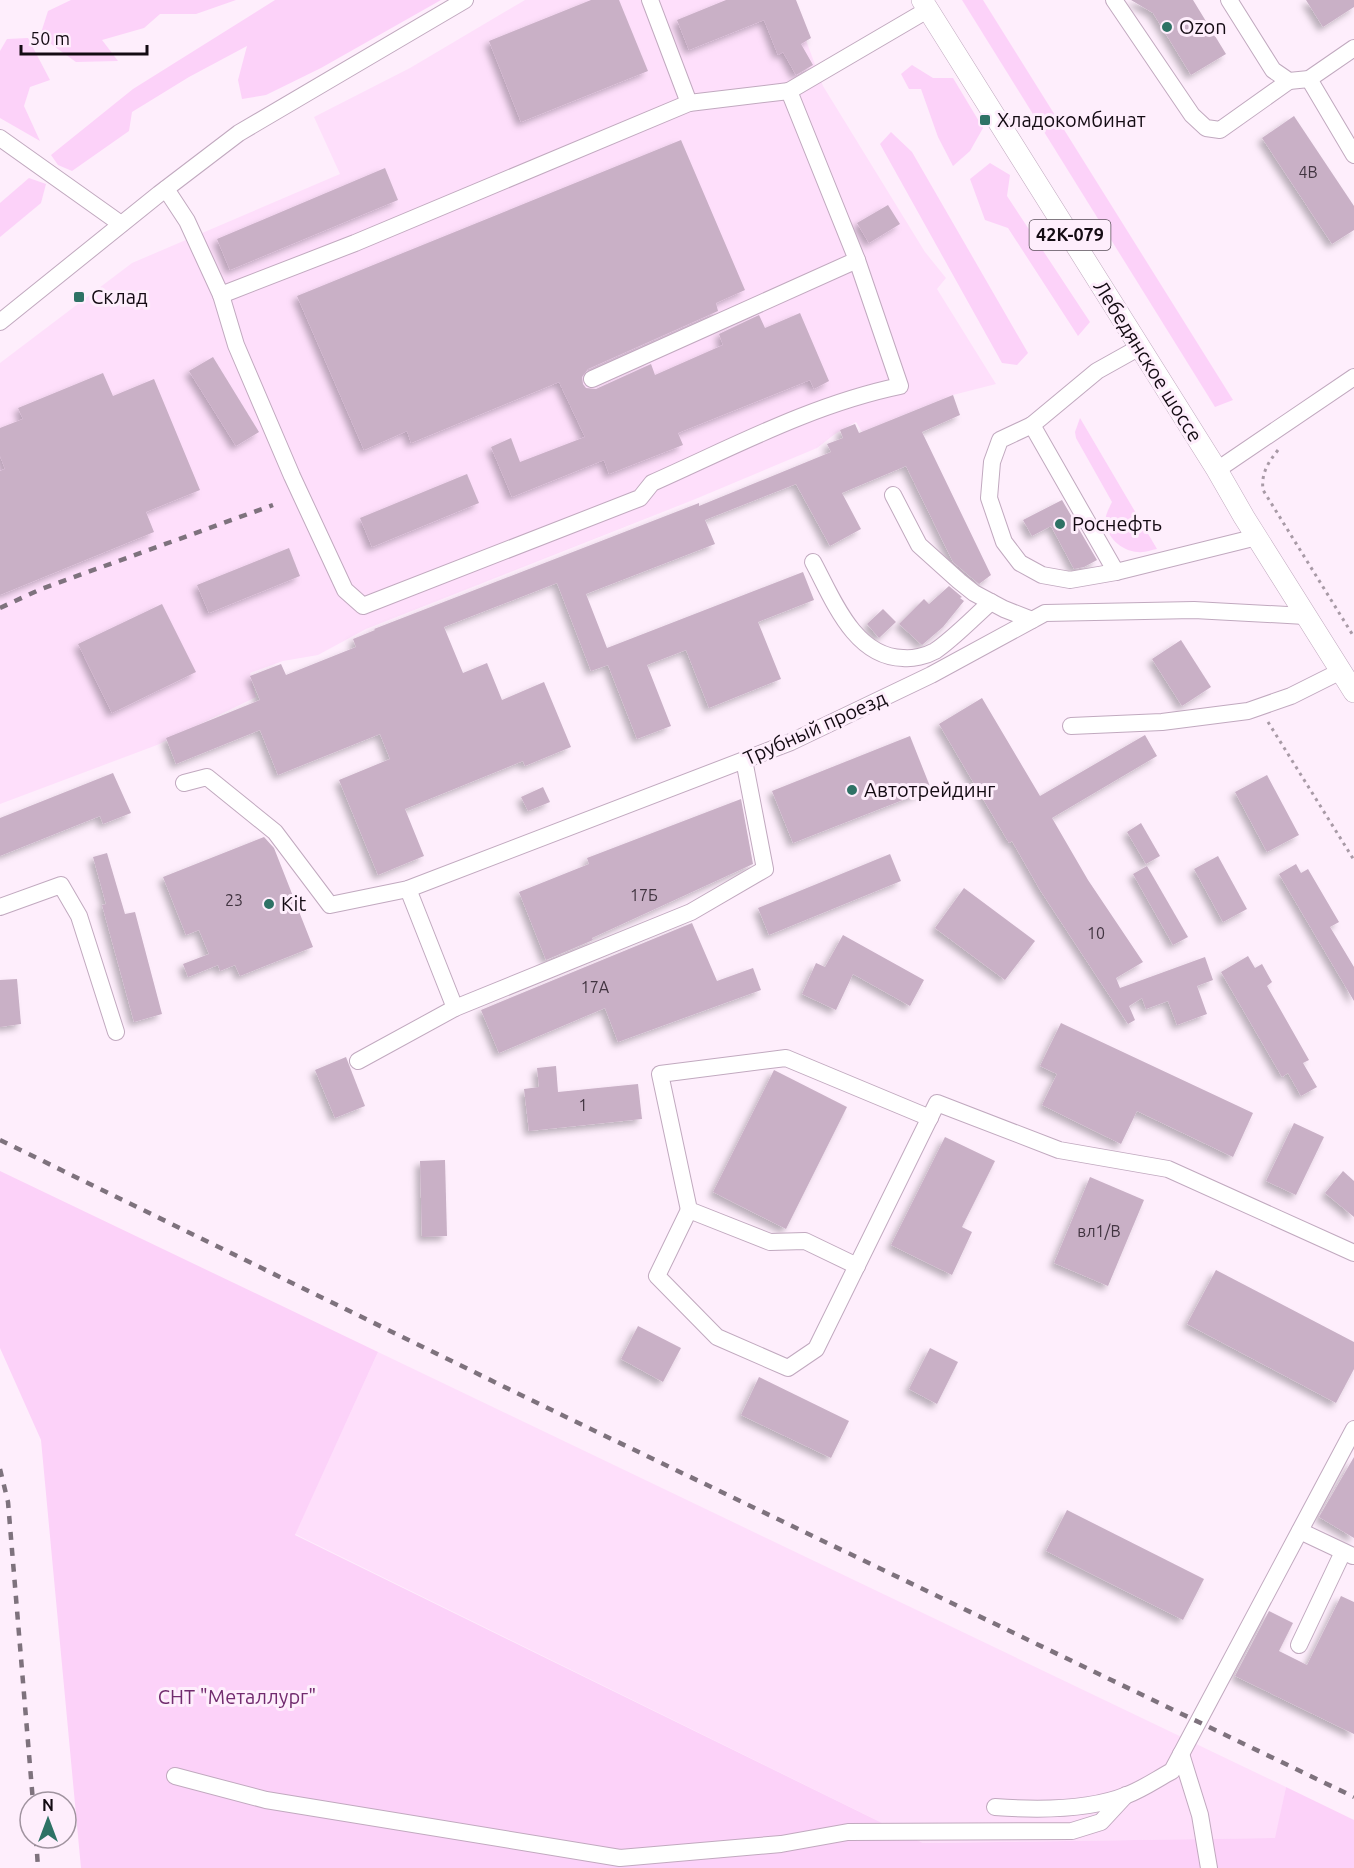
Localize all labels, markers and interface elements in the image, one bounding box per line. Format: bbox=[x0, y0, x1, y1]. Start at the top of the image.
place label: Ozon bbox=[1179, 15, 1227, 38]
scale bar bbox=[21, 18, 147, 56]
marker: Ozon bbox=[1160, 20, 1174, 34]
text: 50 m bbox=[30, 28, 70, 48]
place label: Хладокомбинат bbox=[997, 108, 1146, 131]
marker: Хладокомбинат bbox=[978, 113, 992, 127]
house number: 4В bbox=[1298, 163, 1318, 181]
road number: 42К-079 bbox=[1030, 220, 1110, 250]
street label: Лебедянское шоссе bbox=[1089, 276, 1207, 446]
place label: Склад bbox=[91, 285, 148, 308]
marker: Склад bbox=[72, 290, 86, 304]
place label: Роснефть bbox=[1072, 512, 1162, 535]
marker: Роснефть bbox=[1053, 517, 1067, 531]
street label: Трубный проезд bbox=[740, 686, 890, 769]
place label: Автотрейдинг bbox=[864, 778, 995, 801]
marker: Автотрейдинг bbox=[845, 783, 859, 797]
house number: 17Б bbox=[630, 886, 658, 904]
house number: 23 bbox=[225, 891, 243, 909]
place label: Kit bbox=[281, 892, 306, 915]
marker: Kit bbox=[262, 897, 276, 911]
house number: 10 bbox=[1087, 924, 1105, 942]
house number: 17А bbox=[581, 978, 610, 996]
house number: 1 bbox=[578, 1096, 588, 1114]
house number: вл1/В bbox=[1077, 1222, 1121, 1240]
park label: СНТ "Металлург" bbox=[158, 1685, 316, 1708]
north arrow bbox=[18, 1790, 78, 1850]
text: N bbox=[42, 1796, 54, 1814]

